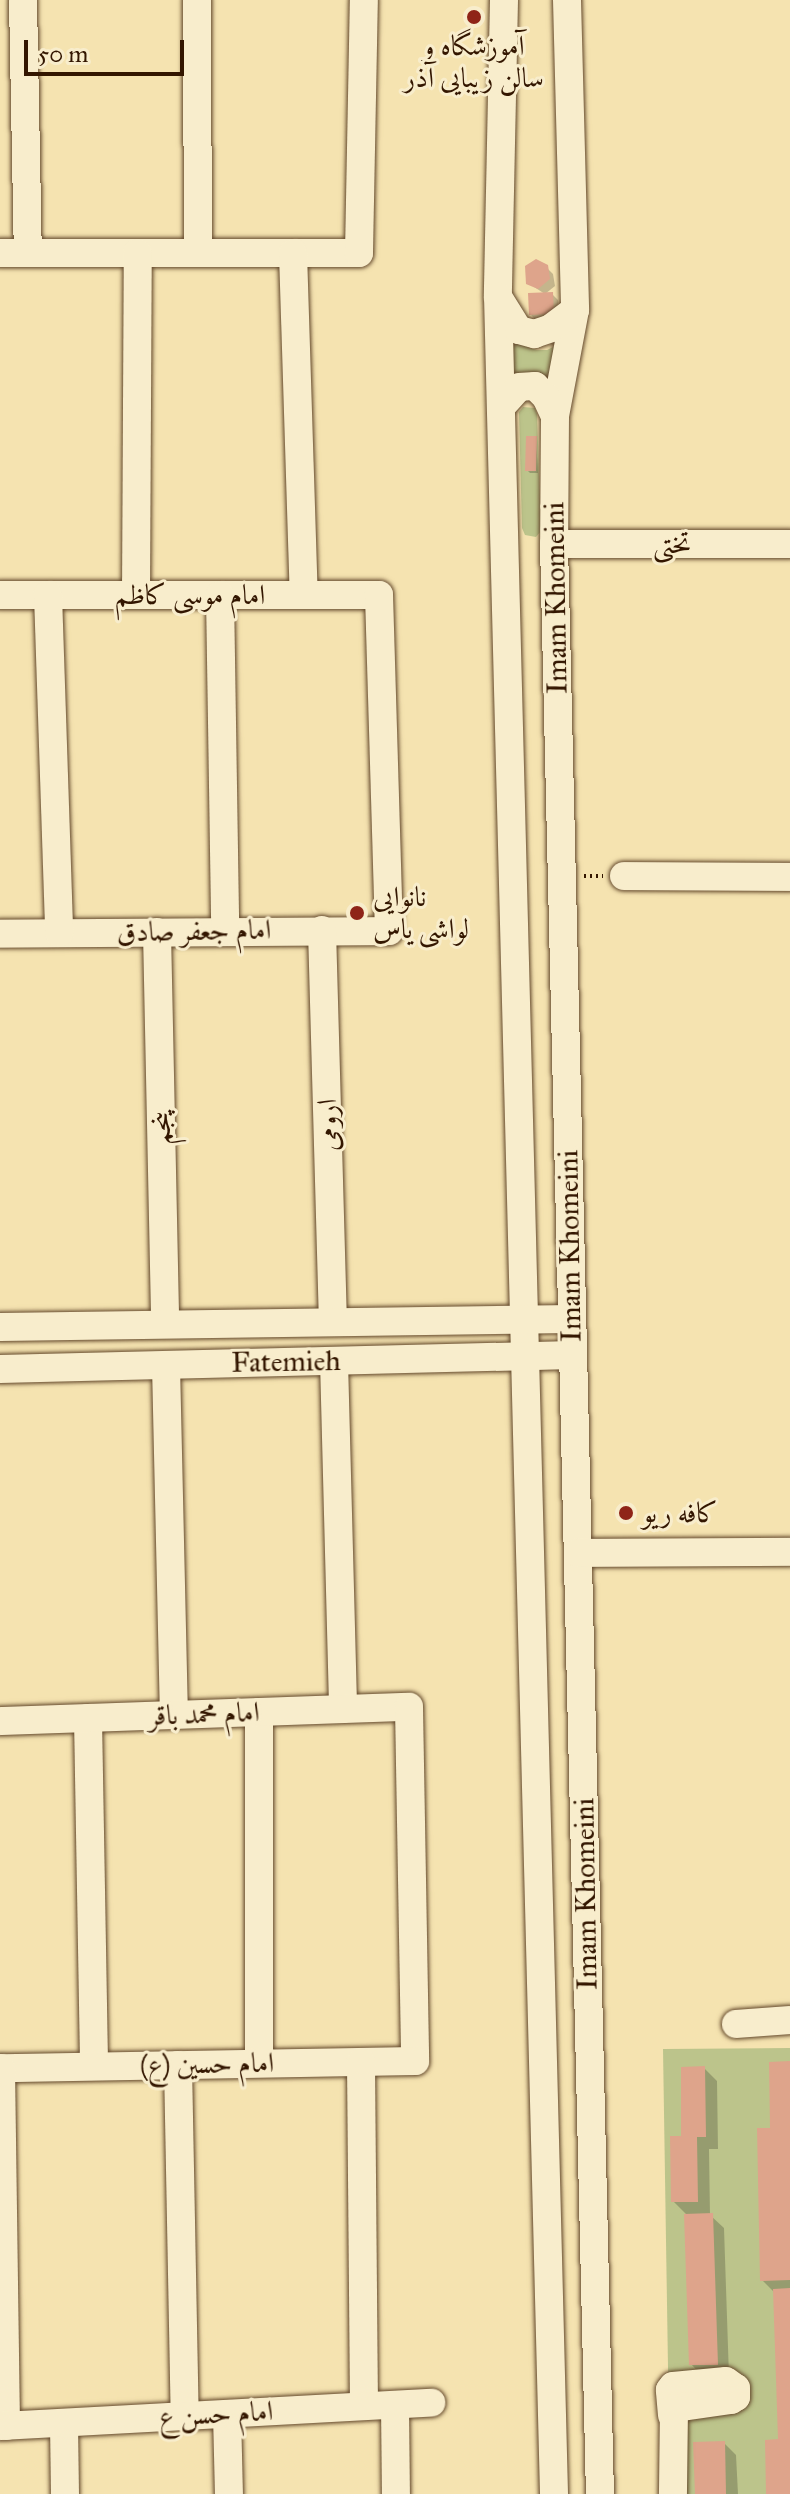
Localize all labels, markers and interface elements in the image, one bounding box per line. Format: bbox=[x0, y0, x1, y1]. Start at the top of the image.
marker: آموزشگاه و سالن زیبایی آذر bbox=[465, 8, 483, 26]
scale bar bbox=[28, 24, 188, 74]
place label: آموزشگاه و سالن زیبایی آذر bbox=[404, 29, 544, 95]
text: 50 m bbox=[38, 39, 88, 69]
street label: Imam Khomeini bbox=[538, 502, 574, 694]
street label: تختی bbox=[653, 527, 691, 561]
street label: امام موسی کاظم bbox=[115, 578, 265, 612]
place label: نانوایی لواشی یاس bbox=[373, 880, 469, 946]
marker: نانوایی لواشی یاس bbox=[348, 904, 366, 922]
street label: امام جعفر صادق bbox=[116, 913, 272, 949]
street label: ارومی bbox=[310, 1098, 346, 1152]
street label: پنجم bbox=[144, 1111, 178, 1145]
street label: Imam Khomeini bbox=[552, 1150, 588, 1342]
street label: Fatemieh bbox=[231, 1344, 341, 1380]
place label: کافه ریو bbox=[642, 1496, 718, 1530]
marker: کافه ریو bbox=[617, 1504, 635, 1522]
street label: امام محمد باقر bbox=[148, 1695, 260, 1733]
street label: Imam Khomeini bbox=[568, 1798, 604, 1990]
street label: امام حسین (ع) bbox=[140, 2046, 274, 2082]
street label: امام حسن ع bbox=[158, 2394, 274, 2434]

